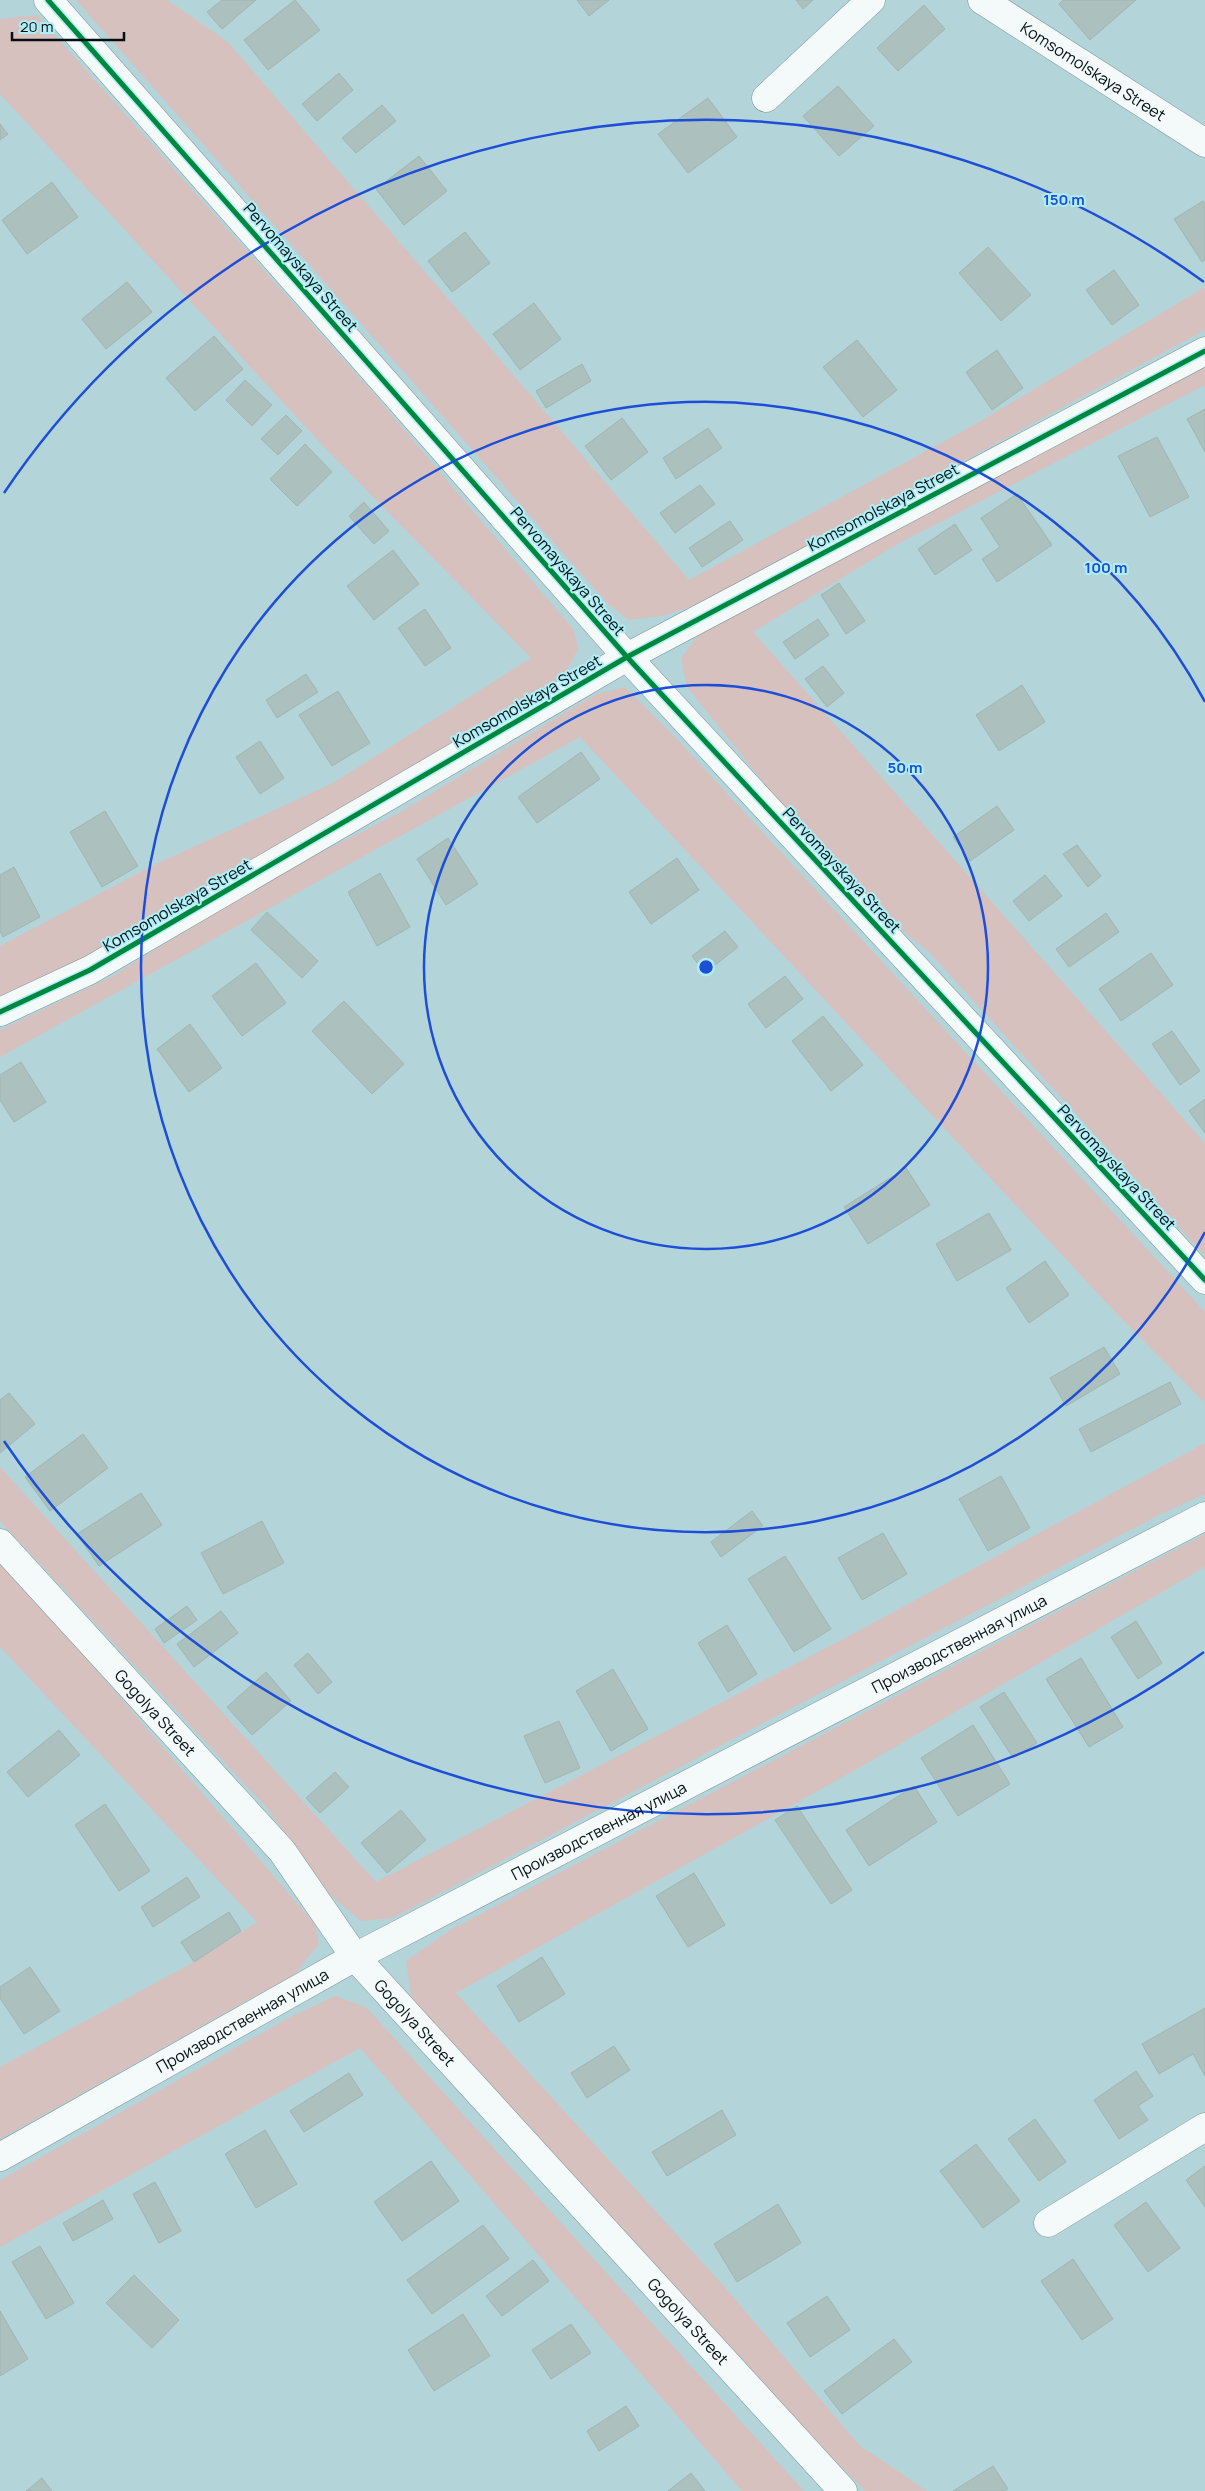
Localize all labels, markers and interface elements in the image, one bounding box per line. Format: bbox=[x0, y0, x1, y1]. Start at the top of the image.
scale bar bbox=[12, 10, 125, 42]
text: 20 m bbox=[20, 16, 53, 37]
street label: Komsomolskaya Street bbox=[1016, 17, 1170, 126]
text: 150 m bbox=[1043, 189, 1085, 210]
street label: Pervomayskaya Street bbox=[239, 198, 363, 336]
street label: Komsomolskaya Street bbox=[803, 458, 963, 556]
street label: Pervomayskaya Street bbox=[506, 502, 630, 640]
text: 100 m bbox=[1085, 557, 1127, 578]
street label: Komsomolskaya Street bbox=[449, 649, 605, 753]
text: 50 m bbox=[887, 757, 923, 778]
street label: Pervomayskaya Street bbox=[778, 802, 906, 938]
street label: Komsomolskaya Street bbox=[99, 853, 255, 957]
centre of rings bbox=[697, 958, 715, 976]
street label: Pervomayskaya Street bbox=[1053, 1099, 1181, 1235]
street label: Производственная улица bbox=[868, 1589, 1051, 1698]
street label: Gogolya Street bbox=[110, 1664, 201, 1761]
street label: Производственная улица bbox=[507, 1776, 690, 1885]
street label: Производственная улица bbox=[152, 1963, 332, 2078]
street label: Gogolya Street bbox=[369, 1974, 460, 2071]
street label: Gogolya Street bbox=[643, 2273, 734, 2370]

